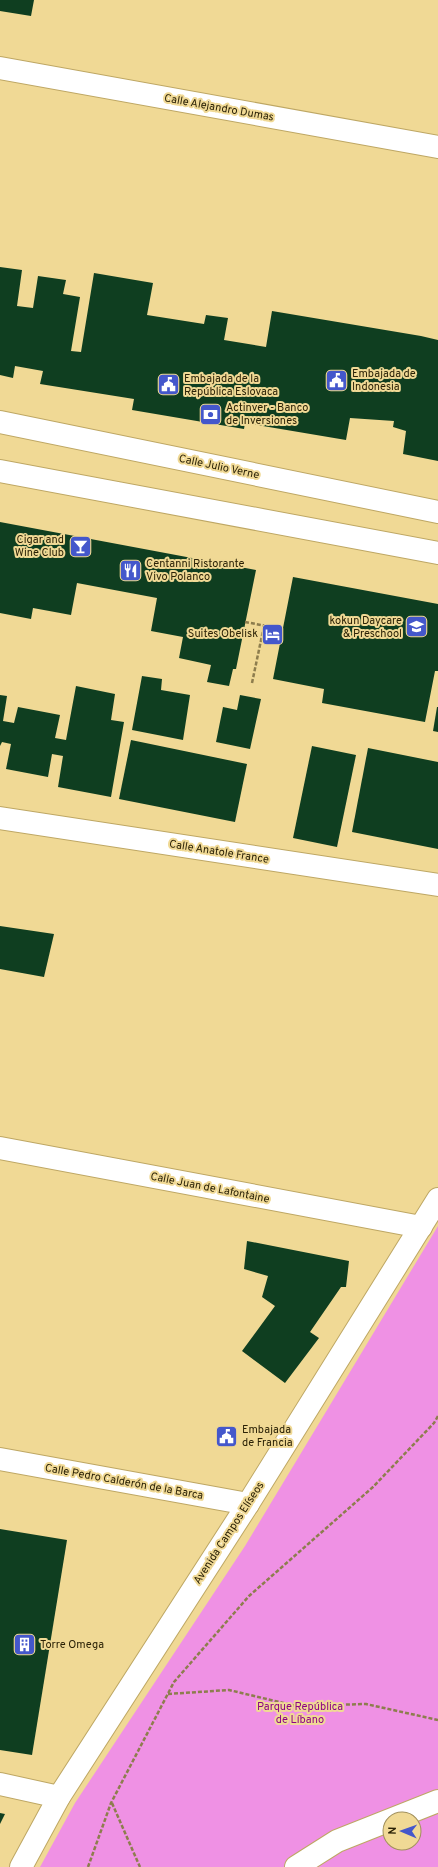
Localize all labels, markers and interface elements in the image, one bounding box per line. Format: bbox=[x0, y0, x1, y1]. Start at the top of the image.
street label: Calle Alejandro Dumas bbox=[163, 91, 275, 125]
public building icon: Embajada de Indonesia bbox=[323, 367, 349, 393]
place label: Embajada de Indonesia bbox=[352, 367, 416, 394]
public building icon: Embajada de la República Eslovaca bbox=[155, 372, 181, 398]
place label: Embajada de la República Eslovaca bbox=[184, 372, 278, 399]
bank icon: Actinver - Banco de Inversiones bbox=[198, 401, 224, 427]
place label: Actinver - Banco de Inversiones bbox=[226, 401, 308, 428]
street label: Calle Julio Verne bbox=[177, 452, 261, 482]
place label: Cigar and Wine Club bbox=[15, 533, 64, 560]
bar icon: Cigar and Wine Club bbox=[67, 533, 93, 559]
restaurant icon: Centanni Ristorante Vivo Polanco bbox=[117, 557, 143, 583]
place label: Centanni Ristorante Vivo Polanco bbox=[146, 557, 244, 584]
place label: kokun Daycare & Preschool bbox=[330, 614, 402, 641]
school or university icon: kokun Daycare & Preschool bbox=[404, 614, 430, 640]
hotel icon: Suites Obelisk bbox=[260, 621, 286, 647]
place label: Suites Obelisk bbox=[188, 627, 258, 641]
street label: Calle Anatole France bbox=[168, 837, 270, 867]
street label: Calle Juan de Lafontaine bbox=[149, 1170, 271, 1206]
public building icon: Embajada de Francia bbox=[214, 1423, 240, 1449]
place label: Embajada de Francia bbox=[242, 1423, 293, 1450]
street label: Calle Pedro Calderón de la Barca bbox=[44, 1461, 204, 1503]
street label: Avenida Campos Elíseos bbox=[191, 1479, 267, 1587]
building icon: Torre Omega bbox=[12, 1632, 38, 1658]
place label: Torre Omega bbox=[40, 1638, 104, 1652]
park label: Parque República de Líbano bbox=[257, 1700, 343, 1727]
north arrow bbox=[382, 1811, 422, 1851]
text: N bbox=[386, 1826, 400, 1835]

